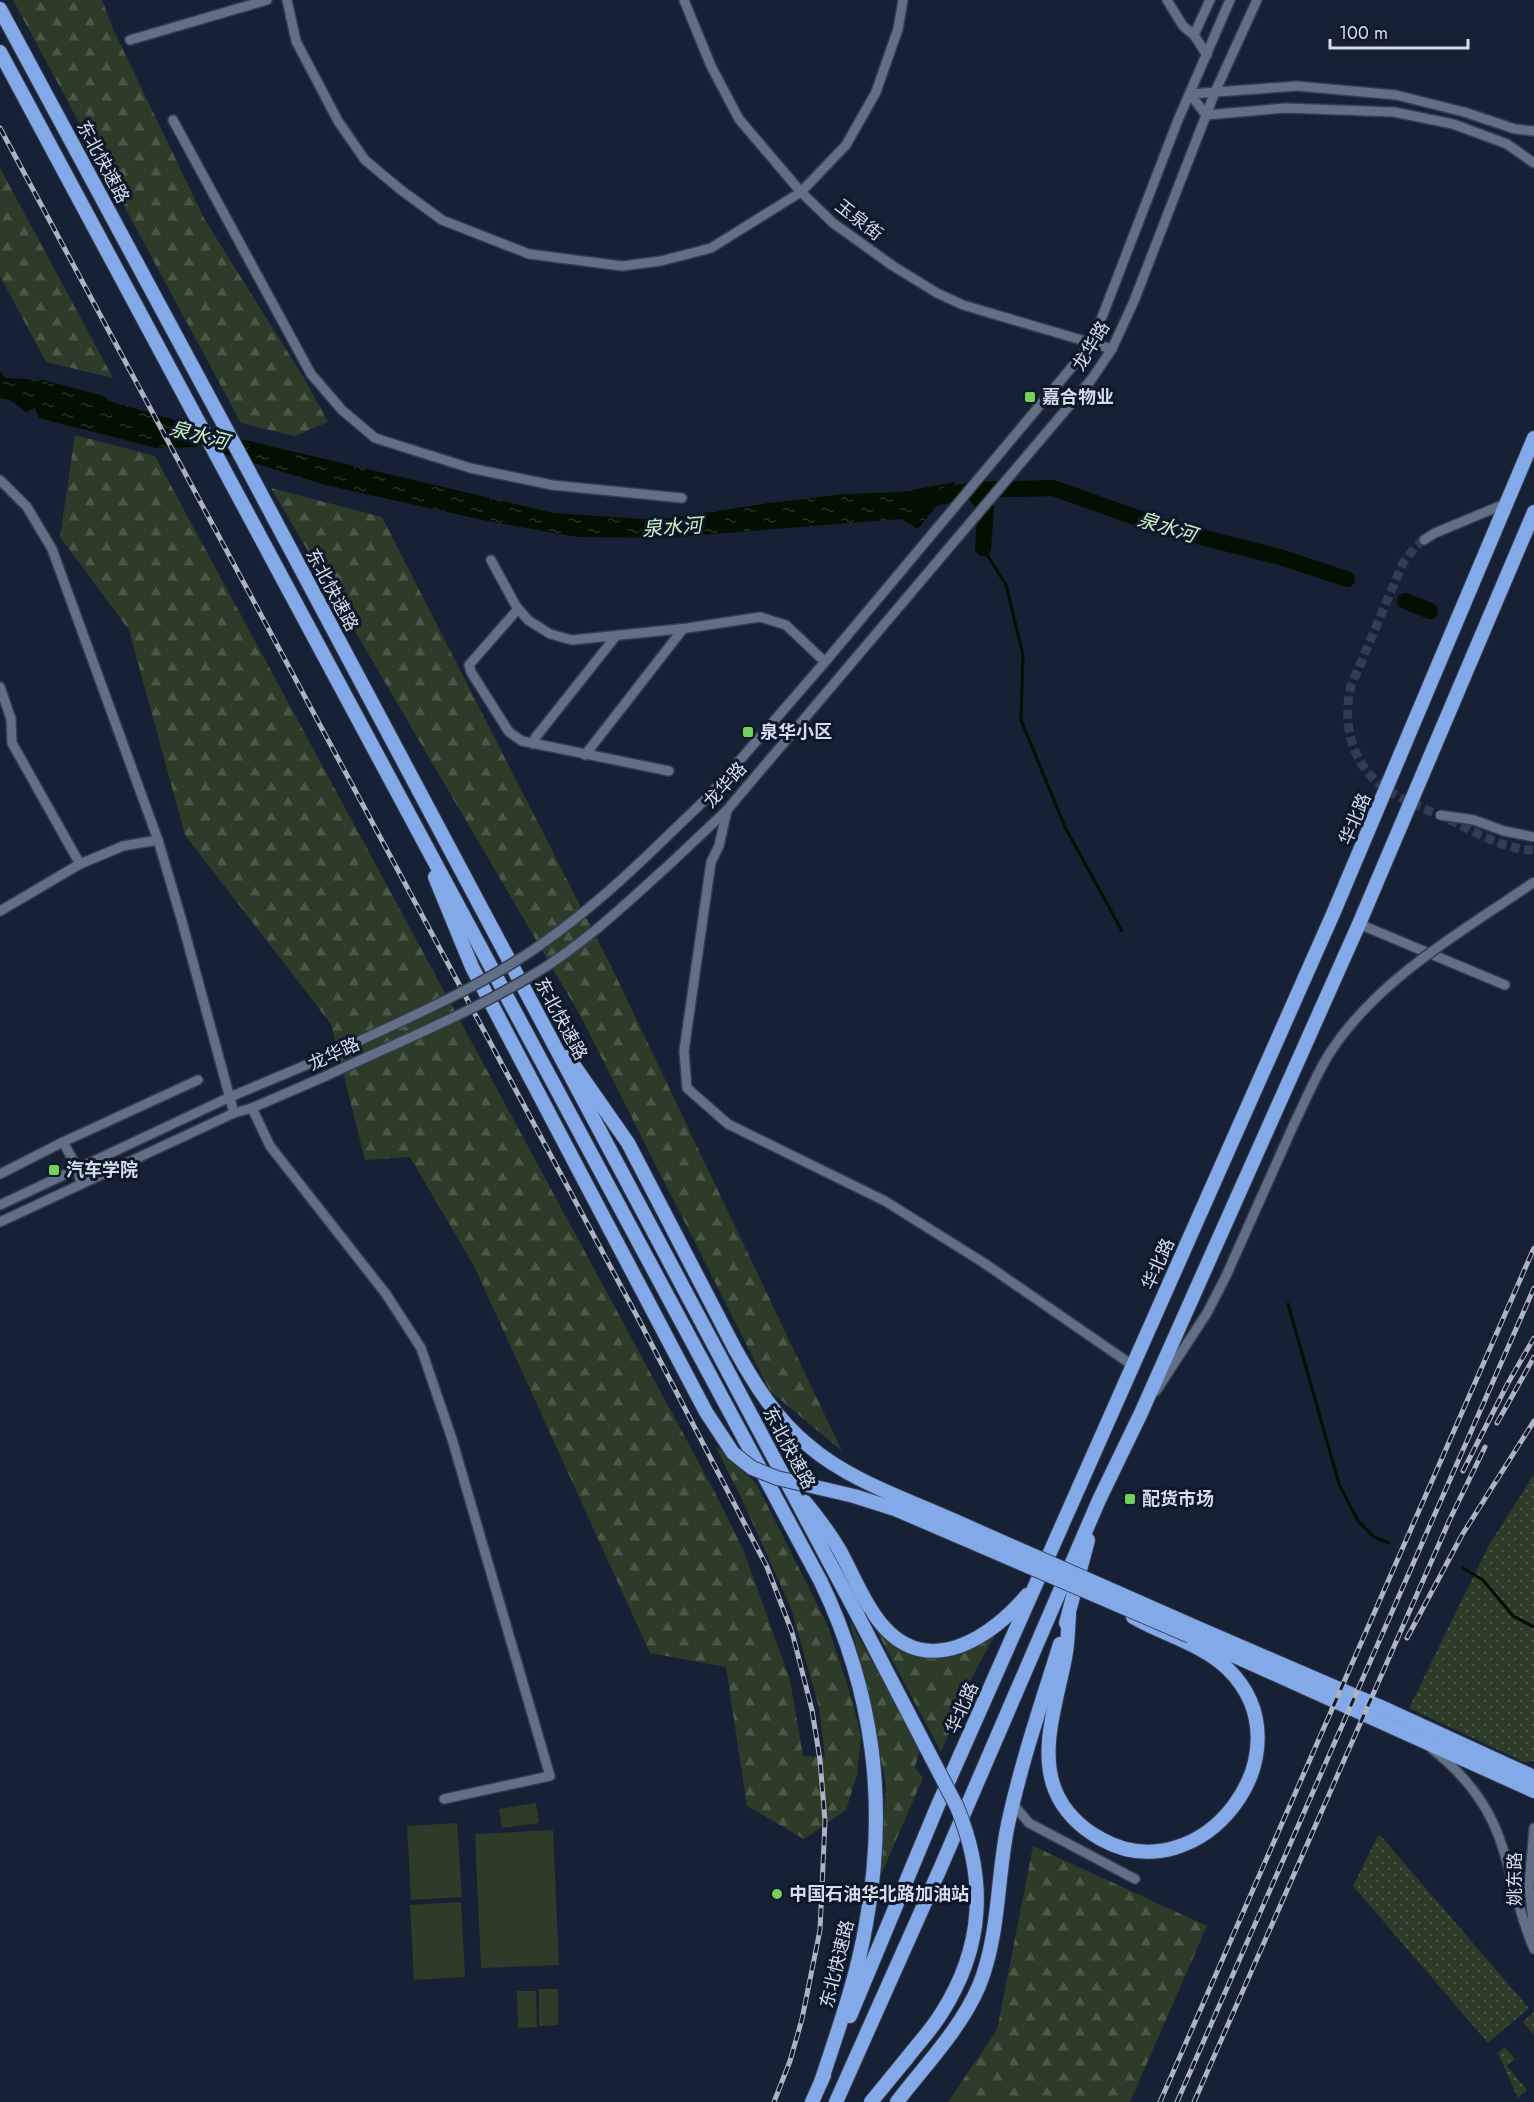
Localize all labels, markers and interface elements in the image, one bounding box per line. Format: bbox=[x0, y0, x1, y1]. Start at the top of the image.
scale bar bbox=[1330, 12, 1468, 50]
text: 100 m bbox=[1339, 20, 1388, 46]
street label: 东北快速路 bbox=[70, 116, 136, 208]
street label: 玉泉街 bbox=[830, 193, 888, 247]
street label: 龙华路 bbox=[1066, 316, 1116, 376]
place label: 嘉合物业 bbox=[1042, 384, 1114, 410]
marker: 嘉合物业 bbox=[1023, 390, 1037, 404]
water label: 泉水河 bbox=[166, 414, 235, 458]
water label: 泉水河 bbox=[1134, 505, 1204, 551]
water label: 泉水河 bbox=[641, 511, 707, 544]
street label: 东北快速路 bbox=[299, 544, 365, 636]
place label: 泉华小区 bbox=[760, 719, 832, 745]
marker: 泉华小区 bbox=[741, 725, 755, 739]
street label: 龙华路 bbox=[697, 756, 753, 814]
street label: 华北路 bbox=[1332, 789, 1378, 849]
street label: 东北快速路 bbox=[528, 973, 594, 1065]
street label: 龙华路 bbox=[304, 1031, 364, 1077]
place label: 汽车学院 bbox=[66, 1157, 138, 1183]
marker: 汽车学院 bbox=[47, 1163, 61, 1177]
street label: 华北路 bbox=[1135, 1234, 1181, 1294]
street label: 东北快速路 bbox=[756, 1402, 822, 1494]
place label: 配货市场 bbox=[1142, 1486, 1214, 1512]
marker: 配货市场 bbox=[1123, 1492, 1137, 1506]
street label: 华北路 bbox=[939, 1678, 985, 1738]
street label: 姚东路 bbox=[1502, 1852, 1528, 1906]
place label: 中国石油华北路加油站 bbox=[789, 1881, 969, 1907]
marker: 中国石油华北路加油站 bbox=[770, 1887, 784, 1901]
street label: 东北快速路 bbox=[813, 1917, 861, 2011]

